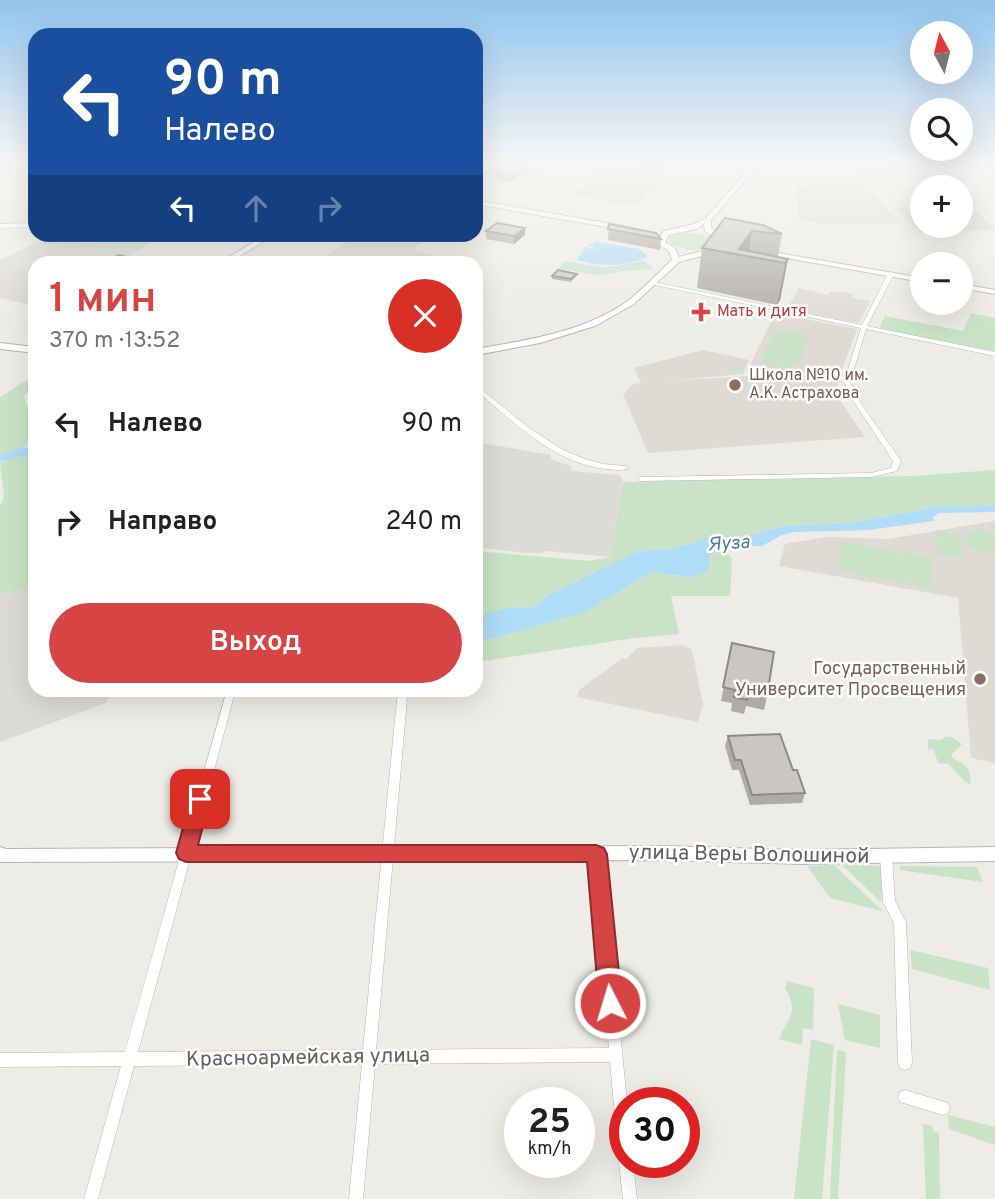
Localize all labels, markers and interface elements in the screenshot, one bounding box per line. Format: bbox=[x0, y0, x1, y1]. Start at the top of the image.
north arrow bbox=[910, 21, 973, 84]
map controls bbox=[910, 21, 973, 315]
text: 90 m bbox=[164, 51, 282, 113]
icon: left bbox=[49, 56, 140, 147]
button: search bbox=[910, 98, 973, 161]
text: Налево bbox=[164, 112, 276, 152]
button: + bbox=[910, 175, 973, 238]
icon: left bbox=[164, 189, 202, 227]
icon: ahead bbox=[237, 189, 275, 227]
icon: right bbox=[310, 189, 348, 227]
button: − bbox=[910, 252, 973, 315]
text: 1 мин bbox=[49, 274, 156, 327]
button: close bbox=[388, 279, 462, 353]
marker: Мать и дитя bbox=[691, 302, 711, 322]
place label: Мать и дитя bbox=[717, 302, 807, 322]
text: 370 m · 13:52 bbox=[49, 327, 180, 356]
place label: Школа №10 им. А.К. Астрахова bbox=[749, 366, 868, 404]
marker: Школа №10 им. А.К. Астрахова bbox=[727, 377, 743, 393]
icon: left bbox=[49, 405, 87, 443]
text: Налево bbox=[108, 408, 203, 441]
text: 90 m bbox=[402, 408, 462, 441]
icon: right bbox=[49, 503, 87, 541]
text: Направо bbox=[108, 506, 217, 539]
text: 240 m bbox=[385, 506, 462, 539]
water label: Яуза bbox=[707, 531, 751, 557]
button: Выход bbox=[49, 603, 462, 683]
place label: Государственный Университет Просвещения bbox=[735, 658, 966, 702]
marker: Государственный Университет Просвещения bbox=[972, 671, 988, 687]
pin bbox=[170, 769, 230, 829]
icon: arrive bbox=[181, 780, 219, 818]
street label: улица Веры Волошиной bbox=[628, 839, 870, 871]
position arrow bbox=[573, 966, 647, 1040]
street label: Красноармейская улица bbox=[186, 1042, 430, 1074]
speed limit sign: 30 bbox=[609, 1087, 700, 1178]
text: 25 bbox=[528, 1101, 571, 1145]
text: km/h bbox=[528, 1138, 571, 1161]

